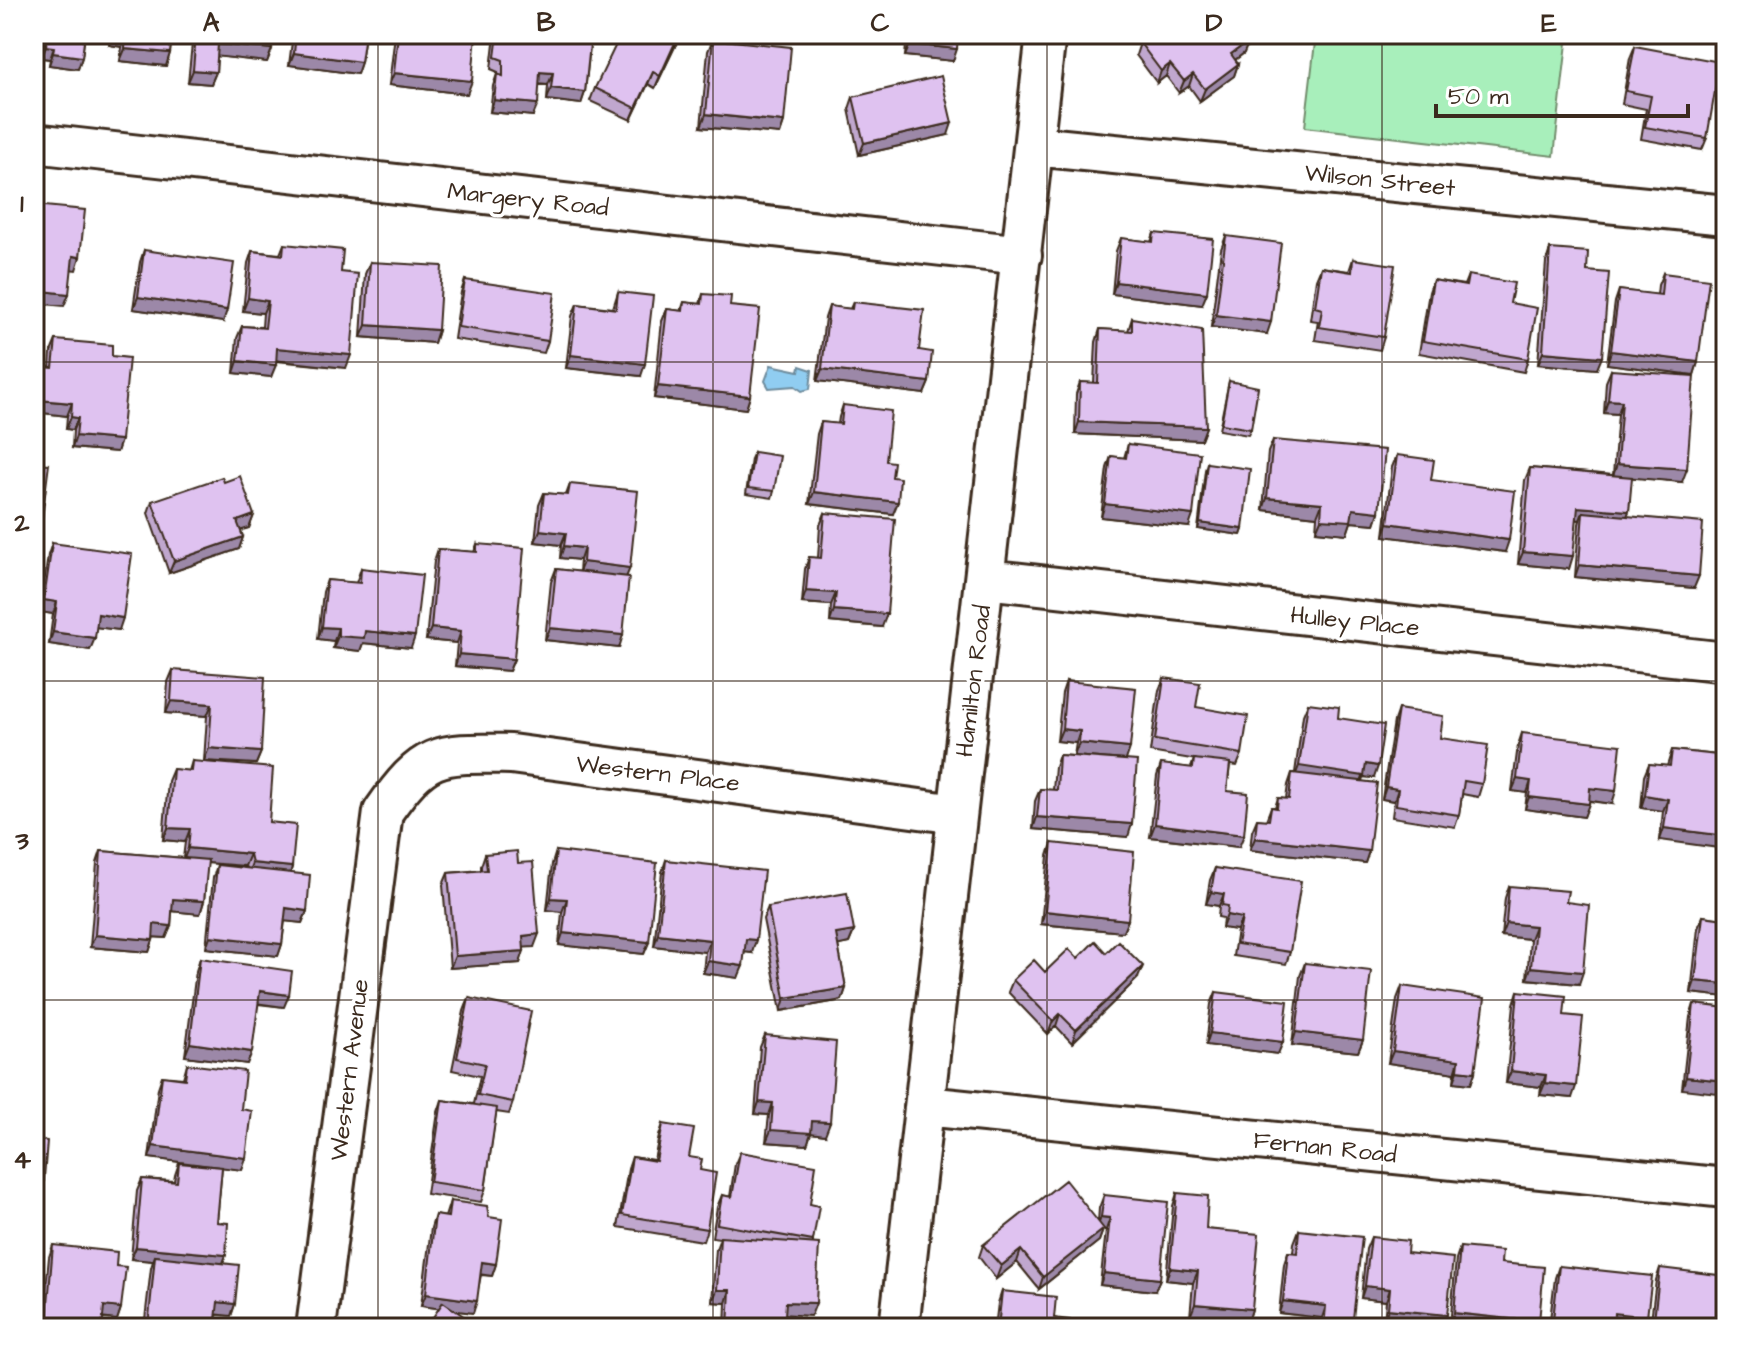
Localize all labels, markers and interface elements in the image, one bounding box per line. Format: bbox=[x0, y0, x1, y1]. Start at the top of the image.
text: A bbox=[203, 5, 220, 41]
text: B bbox=[537, 5, 556, 41]
text: C bbox=[871, 5, 890, 41]
text: D bbox=[1206, 5, 1223, 41]
text: E bbox=[1541, 5, 1557, 41]
scale bar bbox=[1436, 68, 1688, 118]
text: 50 m bbox=[1448, 80, 1509, 114]
street label: Wilson Street bbox=[1303, 156, 1457, 206]
street label: Margery Road bbox=[446, 175, 610, 226]
text: 1 bbox=[20, 186, 24, 222]
text: 2 bbox=[14, 505, 30, 541]
street label: Hulley Place bbox=[1289, 598, 1421, 647]
street label: Hamilton Road bbox=[948, 603, 1000, 759]
street label: Western Place bbox=[574, 747, 742, 801]
text: 3 bbox=[14, 823, 29, 859]
street label: Western Avenue bbox=[322, 977, 378, 1163]
street label: Fernan Road bbox=[1252, 1124, 1398, 1172]
text: 4 bbox=[13, 1142, 31, 1178]

